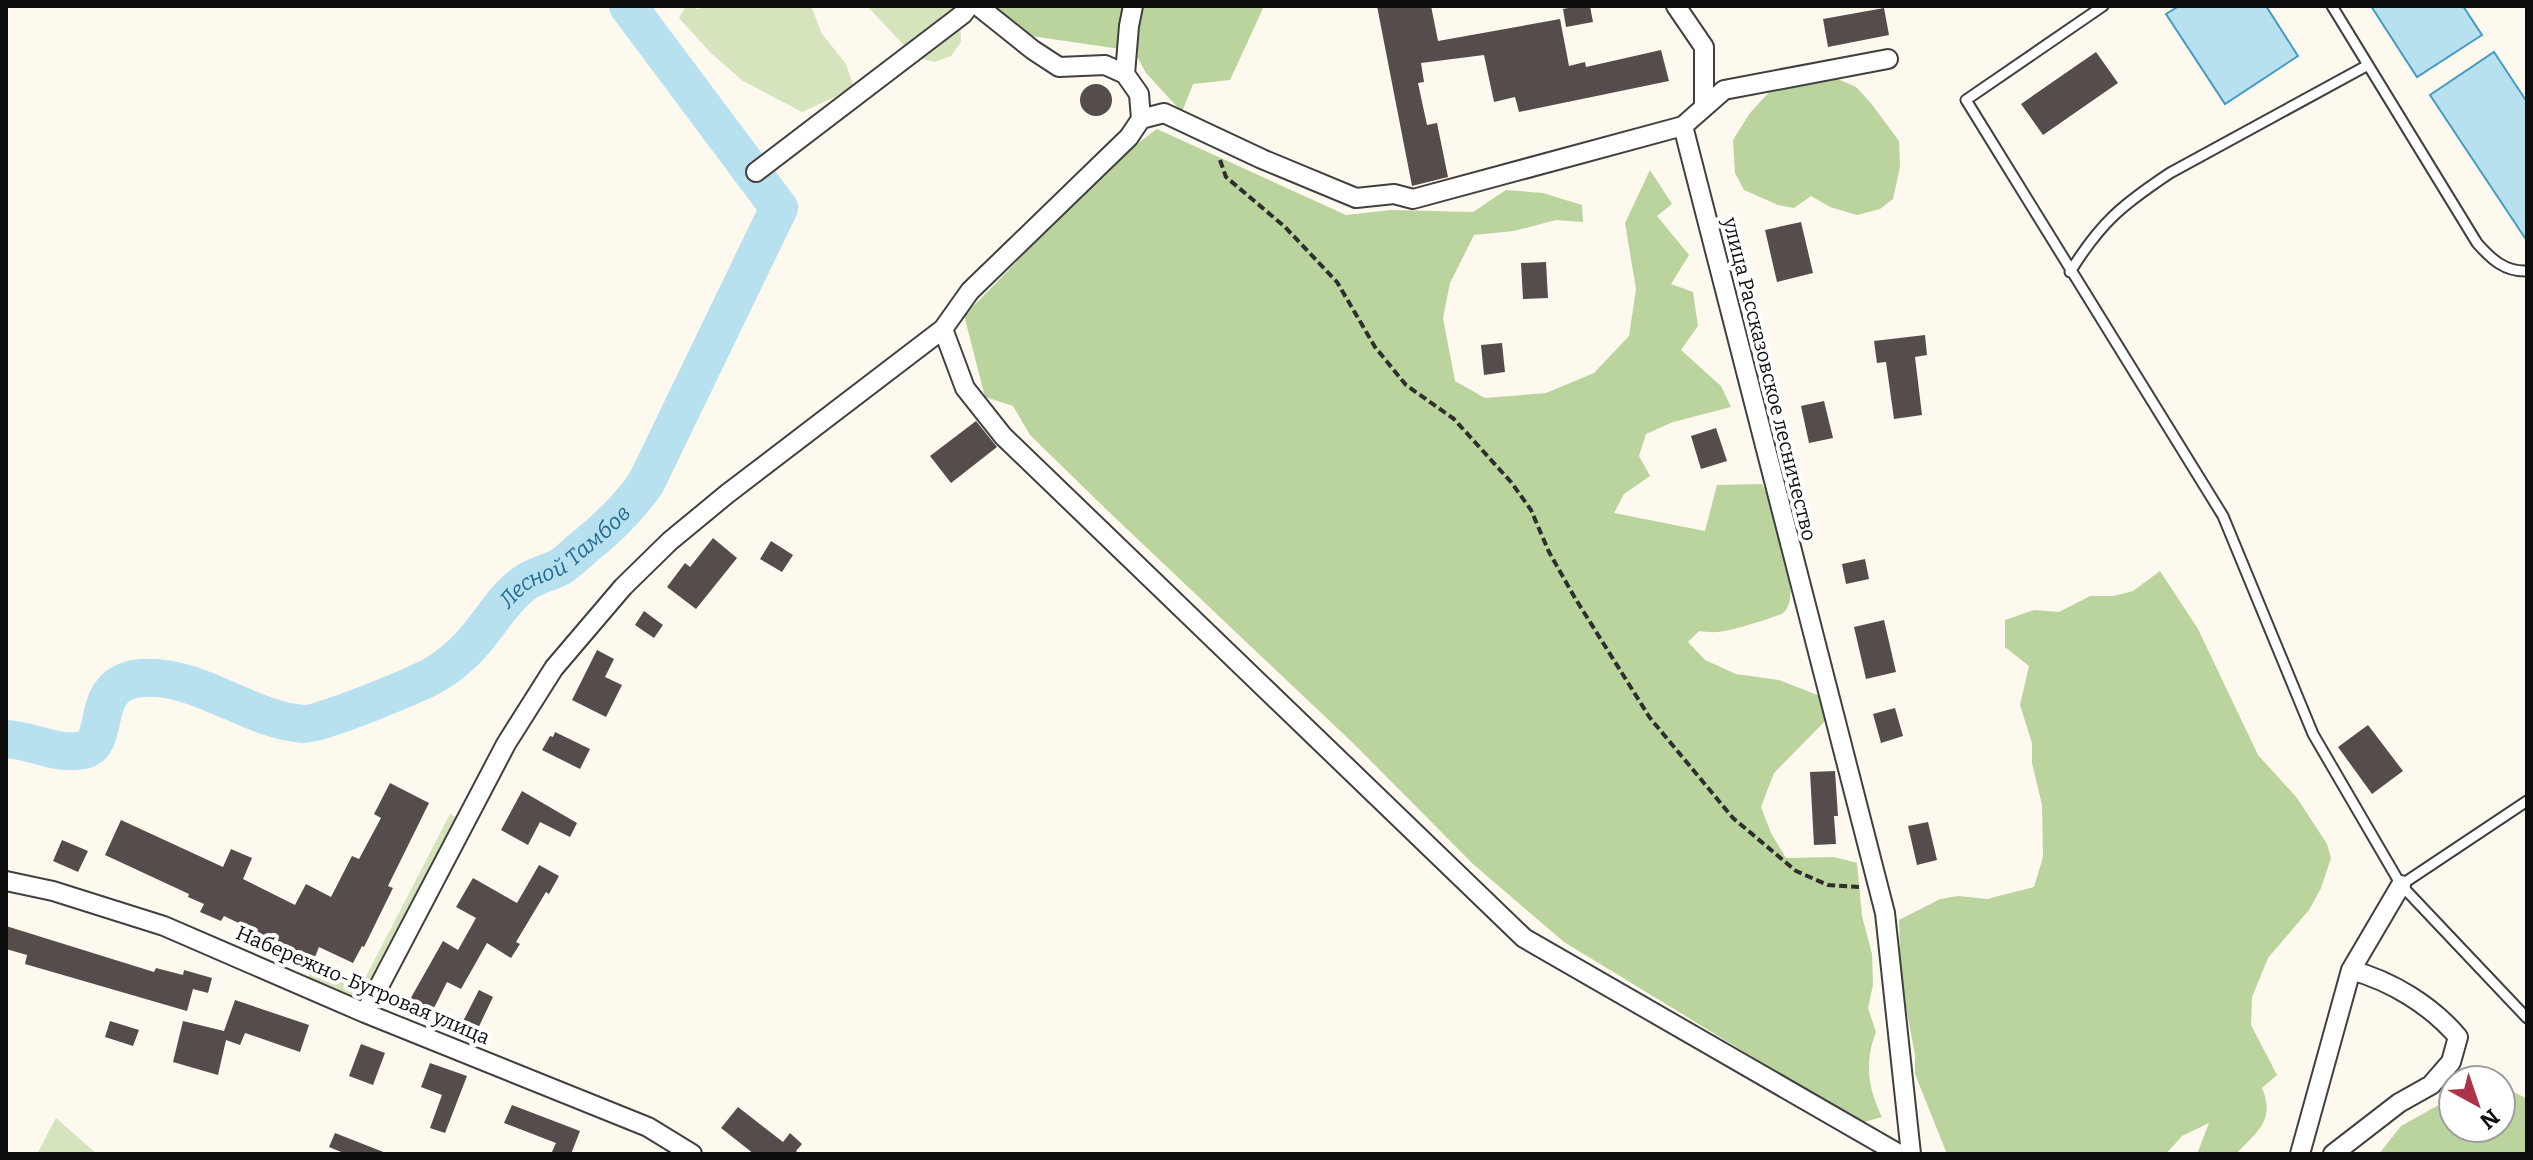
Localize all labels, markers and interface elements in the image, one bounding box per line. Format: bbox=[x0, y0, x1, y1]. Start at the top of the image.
street label: улица Рассказовское лесничество bbox=[1718, 214, 1822, 543]
water label: Лесной Тамбов bbox=[492, 499, 636, 614]
street label: Набережно-Бугровая улица bbox=[232, 921, 494, 1049]
north arrow bbox=[2437, 1064, 2517, 1144]
text: N bbox=[2474, 1103, 2505, 1135]

